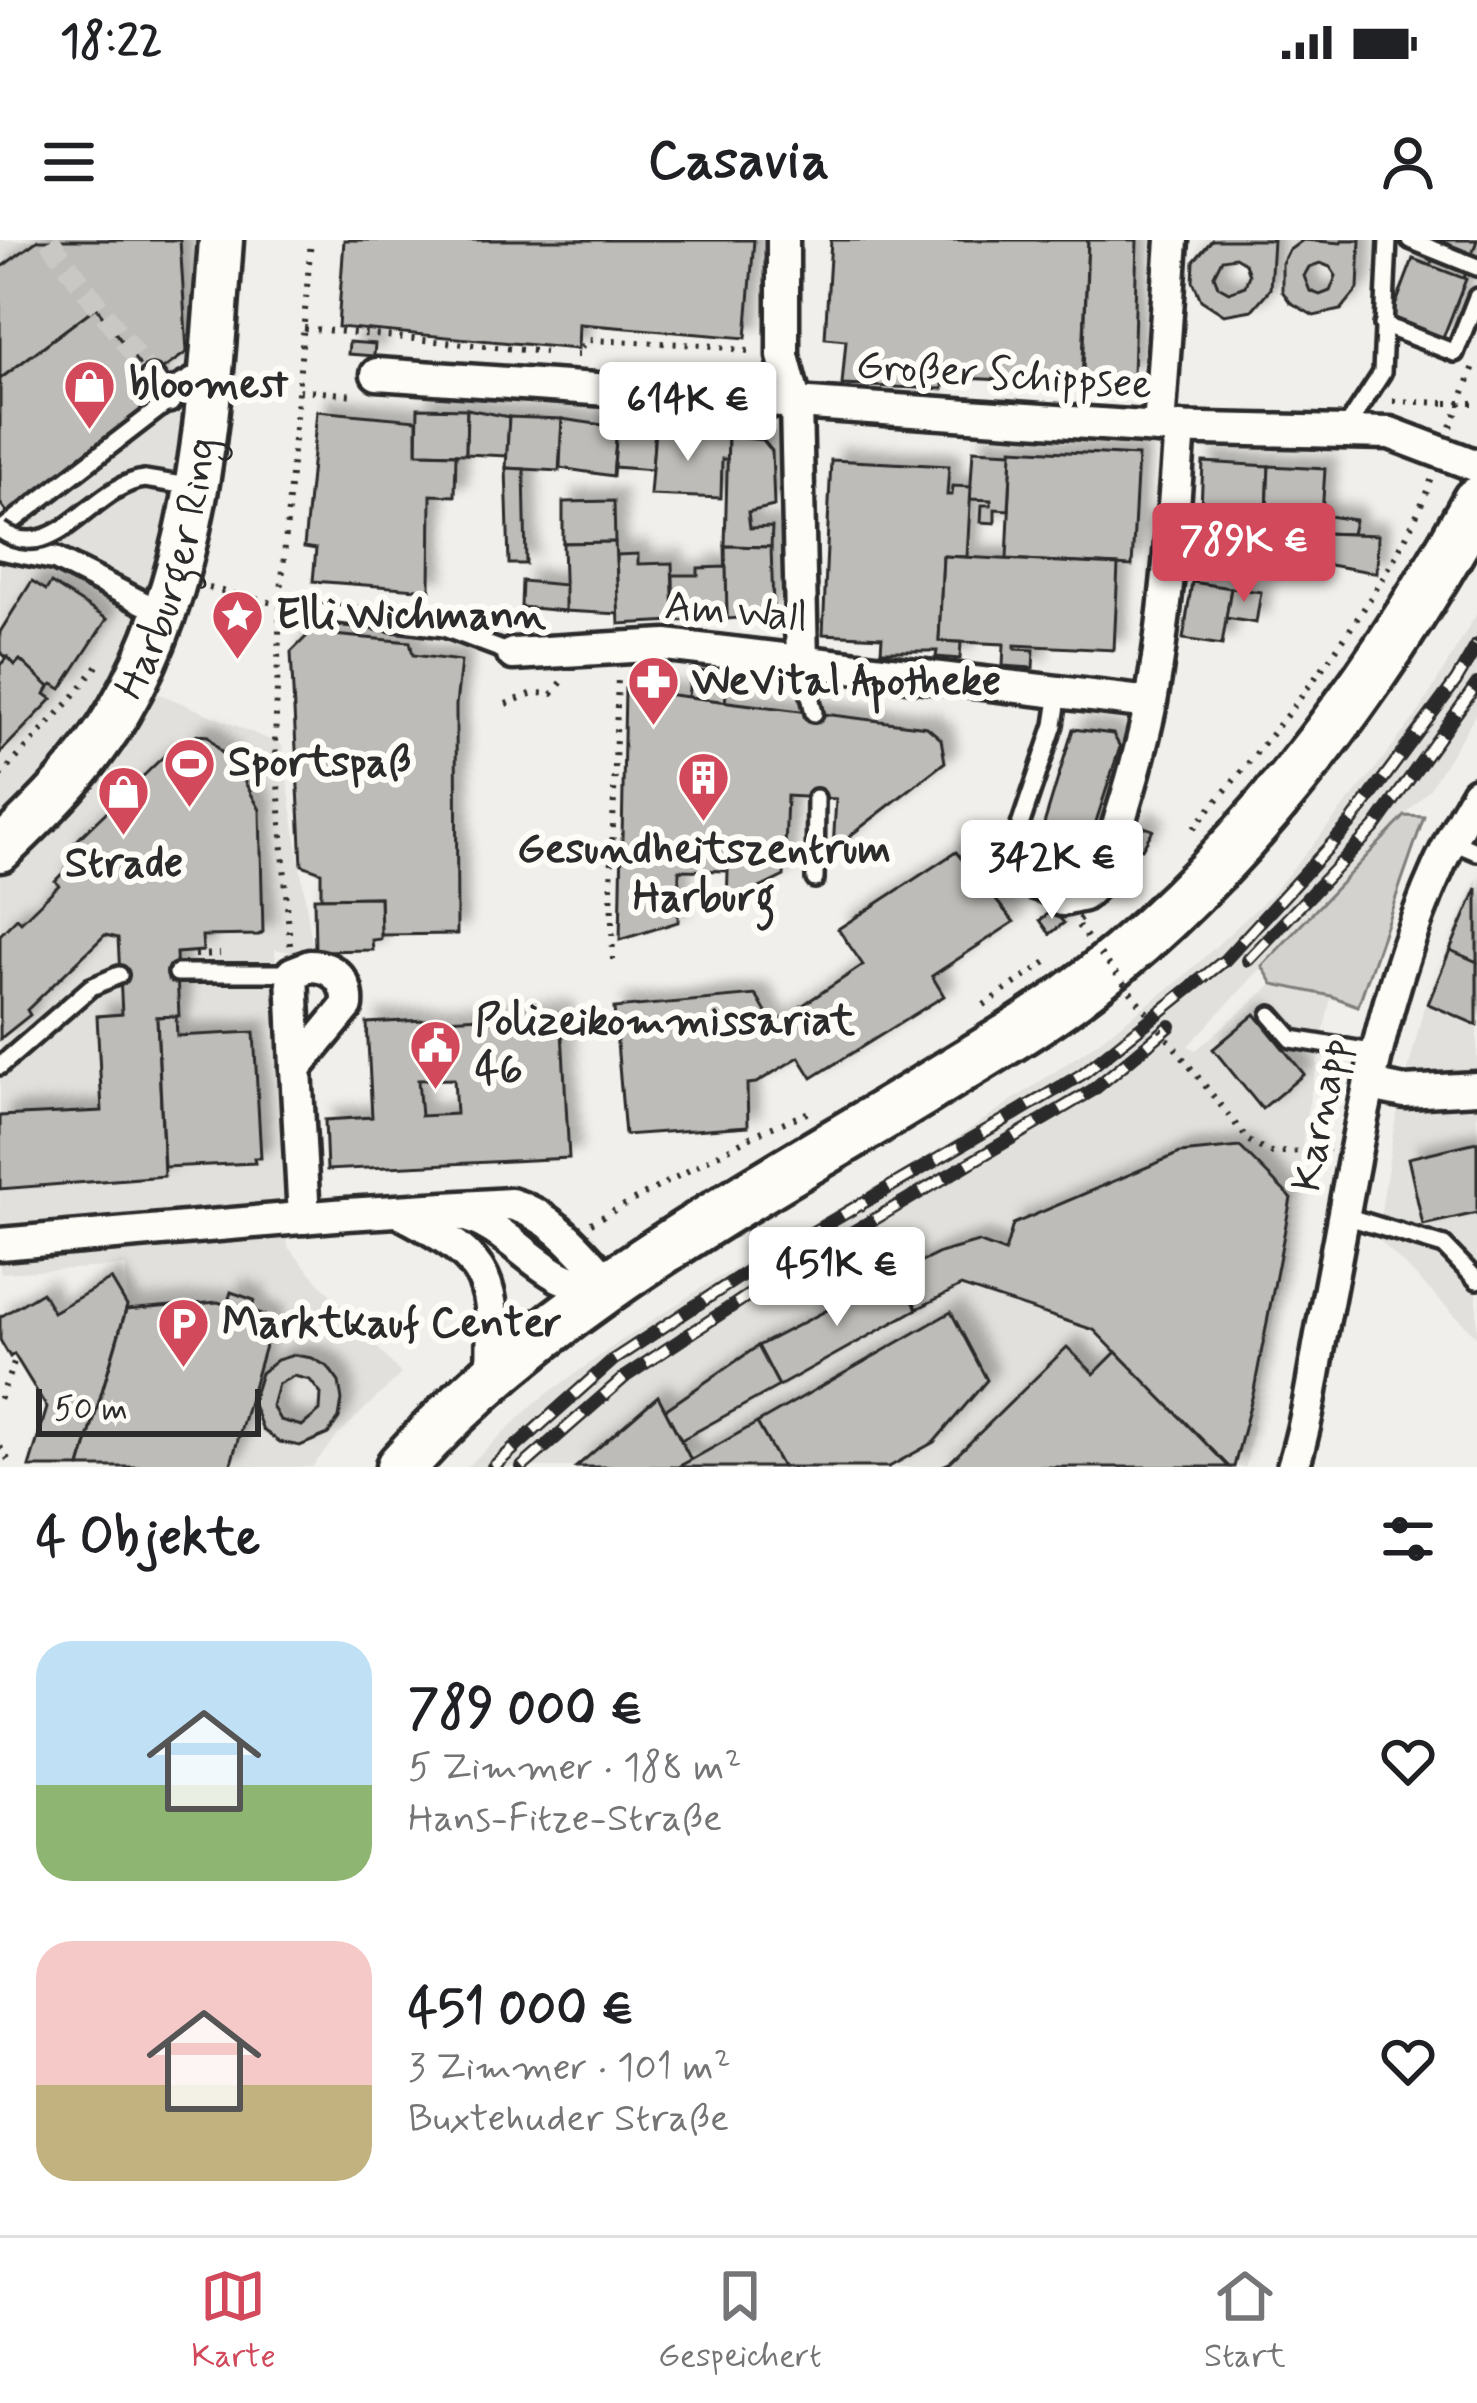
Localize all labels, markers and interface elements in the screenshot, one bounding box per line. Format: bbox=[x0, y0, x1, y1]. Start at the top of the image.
text: 18:22 bbox=[60, 13, 163, 72]
text: Casavia bbox=[648, 127, 829, 198]
icon: menu bbox=[36, 129, 102, 195]
icon: person bbox=[1375, 129, 1441, 195]
street label: Großer Schippsee bbox=[854, 338, 1154, 414]
shop icon: bloomest bbox=[62, 357, 118, 431]
place label: bloomest bbox=[129, 358, 289, 413]
pin: 614K € bbox=[590, 362, 786, 464]
text: 614K € bbox=[626, 375, 750, 426]
street label: Harburger Ring bbox=[103, 434, 234, 709]
pin: 789K € bbox=[1146, 503, 1342, 605]
text: 789K € bbox=[1179, 516, 1309, 567]
street label: Am Wall bbox=[662, 579, 810, 647]
place icon: Elli Wichmann bbox=[209, 588, 265, 662]
place label: Elli Wichmann bbox=[276, 589, 546, 644]
pharmacy icon: WeVital Apotheke bbox=[625, 654, 681, 728]
place label: WeVital Apotheke bbox=[692, 655, 1001, 714]
sports icon: Sportspaß bbox=[161, 735, 217, 809]
place label: Sportspaß bbox=[228, 736, 411, 791]
building icon: Gesundheitszentrum Harburg bbox=[676, 750, 732, 824]
shop icon: Strade bbox=[96, 764, 152, 838]
pin: 342K € bbox=[954, 820, 1150, 922]
place label: Gesundheitszentrum Harburg bbox=[517, 823, 891, 931]
text: 342K € bbox=[988, 833, 1116, 884]
place label: Strade bbox=[65, 837, 183, 892]
place label: Polizeikommissariat 46 bbox=[475, 995, 856, 1098]
public building icon: Polizeikommissariat 46 bbox=[408, 1018, 464, 1092]
street label: Karnapp bbox=[1280, 1034, 1364, 1196]
pin: 451K € bbox=[739, 1227, 935, 1329]
text: 451K € bbox=[776, 1240, 898, 1291]
parking icon: Marktkauf Center bbox=[155, 1296, 211, 1370]
place label: Marktkauf Center bbox=[222, 1297, 562, 1352]
scale bar bbox=[36, 1383, 261, 1436]
text: 50 m bbox=[54, 1388, 128, 1432]
text: 4 Objekte bbox=[36, 1506, 260, 1572]
icon: filters bbox=[1375, 1506, 1441, 1572]
text: 789 000 € bbox=[408, 1677, 643, 1743]
icon: home bbox=[132, 1689, 276, 1833]
icon: heart bbox=[1375, 1728, 1441, 1794]
text: 5 Zimmer · 188 m² bbox=[408, 1743, 742, 1794]
text: Hans-Fitze-Straße bbox=[408, 1794, 722, 1845]
text: 451 000 € bbox=[408, 1977, 634, 2043]
icon: home bbox=[132, 1989, 276, 2133]
icon: heart bbox=[1375, 2028, 1441, 2094]
text: 3 Zimmer · 101 m² bbox=[408, 2043, 731, 2094]
text: Buxtehuder Straße bbox=[408, 2094, 729, 2145]
tab: Karte bbox=[191, 2263, 276, 2379]
tab: Gespeichert bbox=[658, 2263, 822, 2379]
tab: Start bbox=[1204, 2263, 1286, 2379]

